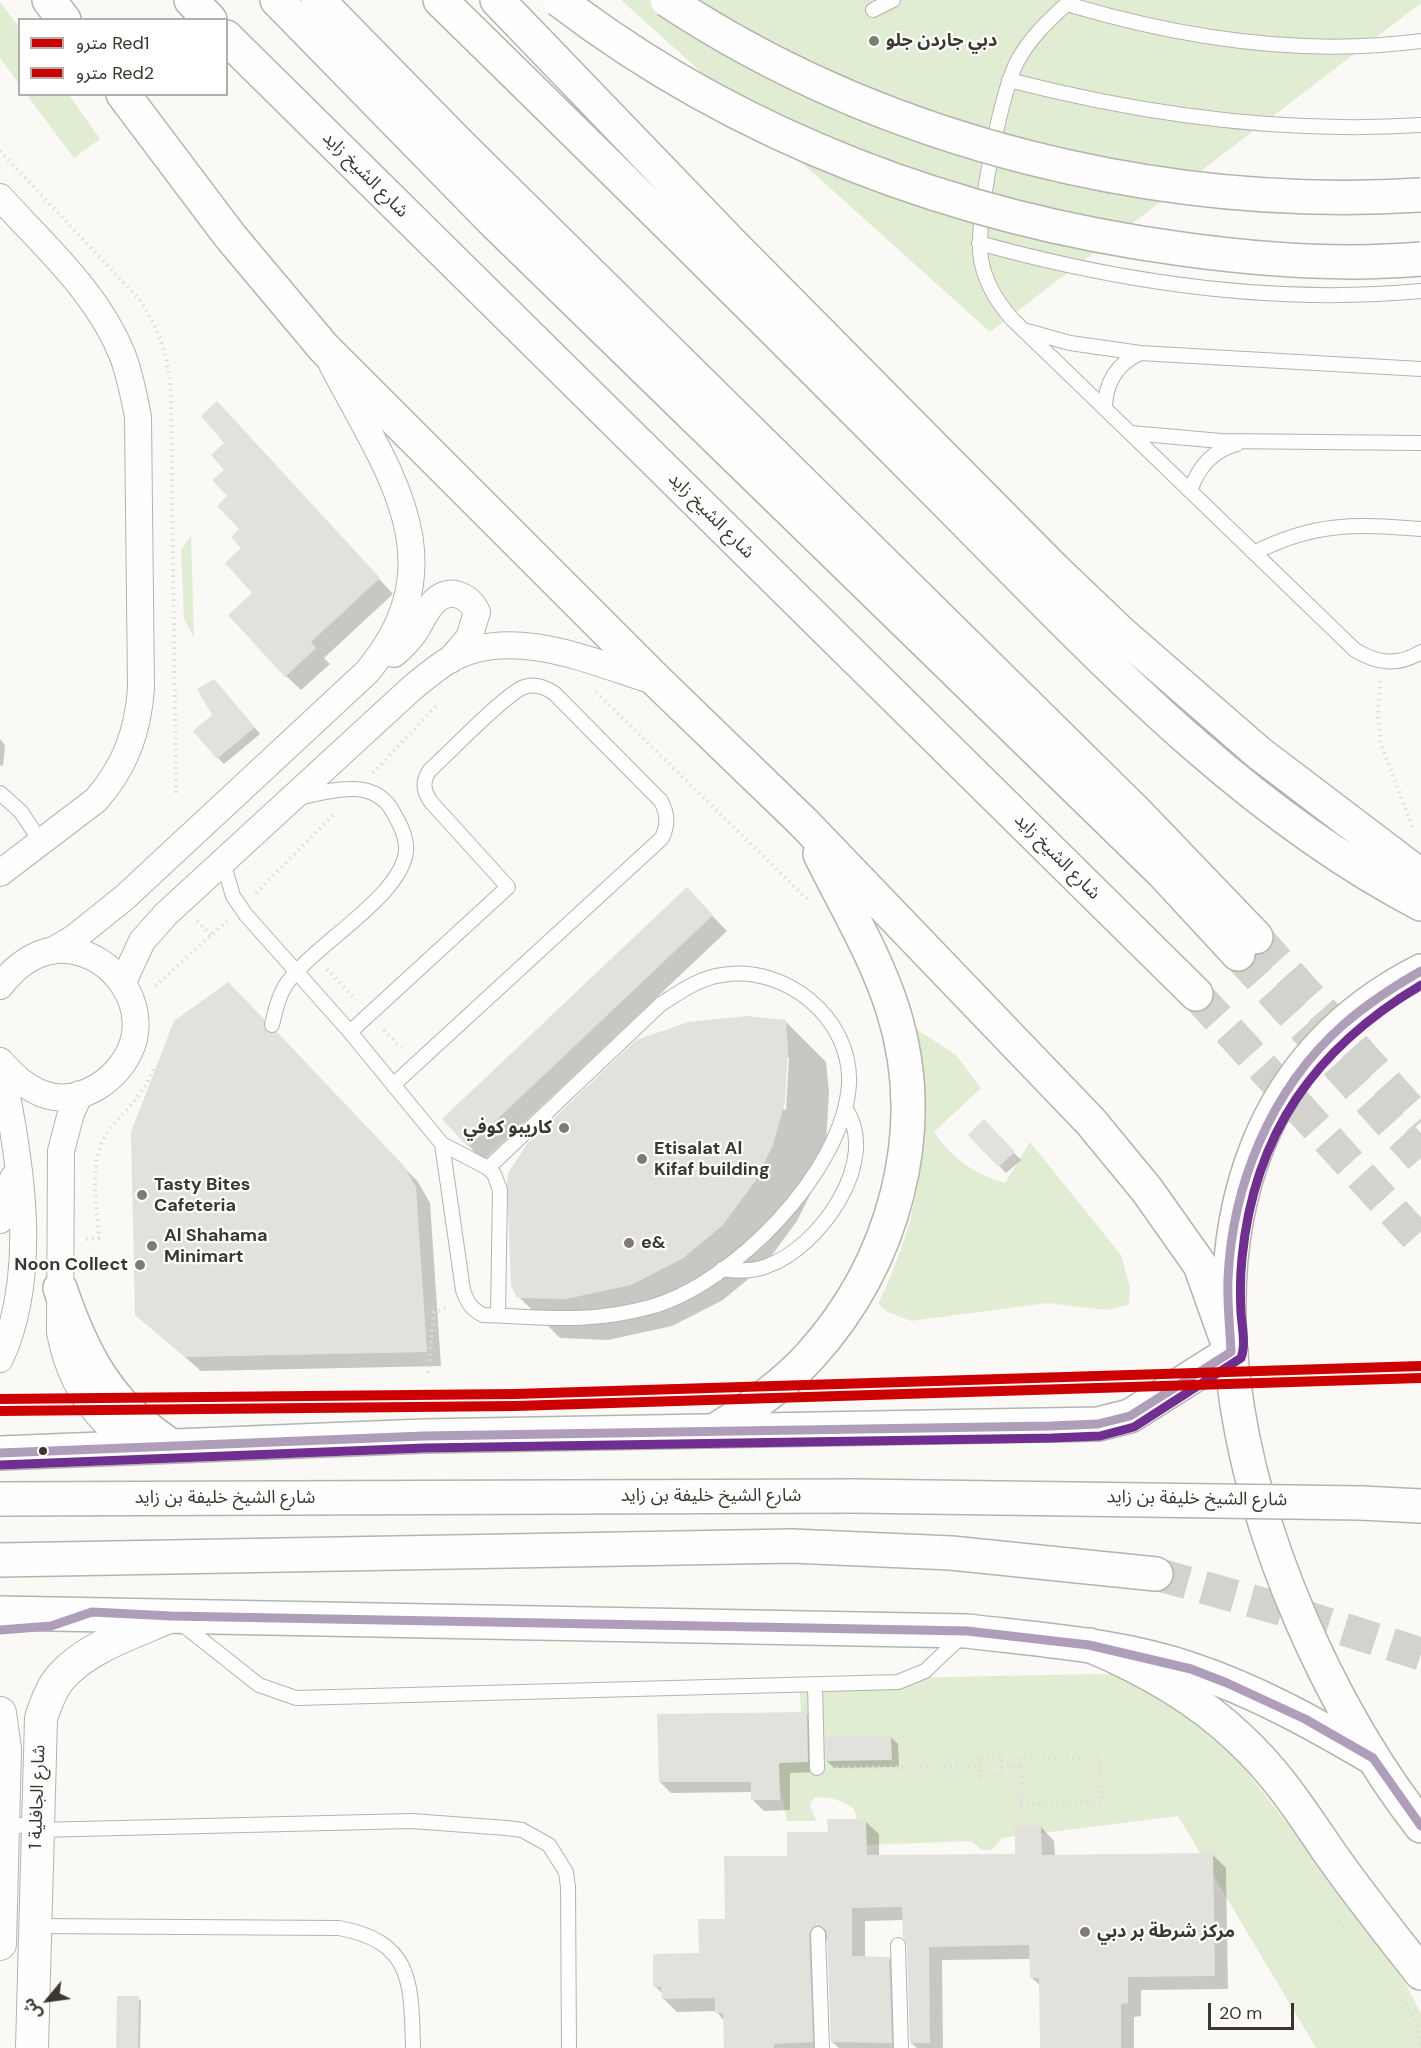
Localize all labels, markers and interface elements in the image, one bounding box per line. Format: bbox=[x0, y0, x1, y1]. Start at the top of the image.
legend bbox=[18, 18, 228, 96]
place label: دبي جاردن جلو bbox=[886, 30, 997, 52]
text: مترو Red1 bbox=[76, 31, 149, 55]
marker: دبي جاردن جلو bbox=[867, 34, 881, 48]
text: مترو Red2 bbox=[76, 61, 154, 85]
street label: شارع الشيخ زايد bbox=[318, 128, 412, 222]
street label: شارع الشيخ زايد bbox=[664, 469, 758, 563]
street label: شارع الشيخ زايد bbox=[1010, 810, 1104, 904]
place label: كاريبو كوفي bbox=[463, 1117, 552, 1139]
marker: كاريبو كوفي bbox=[557, 1121, 571, 1135]
place label: Etisalat Al Kifaf building bbox=[654, 1138, 770, 1180]
marker: Etisalat Al Kifaf building bbox=[635, 1152, 649, 1166]
place label: Tasty Bites Cafeteria bbox=[154, 1174, 250, 1216]
marker: Tasty Bites Cafeteria bbox=[135, 1188, 149, 1202]
place label: Al Shahama Minimart bbox=[164, 1225, 267, 1268]
place label: e& bbox=[641, 1232, 666, 1254]
marker: e& bbox=[622, 1236, 636, 1250]
marker: Al Shahama Minimart bbox=[145, 1239, 159, 1253]
place label: Noon Collect bbox=[14, 1254, 128, 1276]
marker: Noon Collect bbox=[133, 1258, 147, 1272]
unlabelled marker bbox=[37, 1445, 49, 1457]
street label: شارع الشيخ خليفة بن زايد bbox=[621, 1485, 801, 1507]
street label: شارع الشيخ خليفة بن زايد bbox=[135, 1487, 315, 1509]
street label: شارع الشيخ خليفة بن زايد bbox=[1107, 1487, 1287, 1511]
street label: شارع الجافلية 1 bbox=[25, 1744, 51, 1850]
place label: مركز شرطة بر دبي bbox=[1097, 1921, 1235, 1943]
marker: مركز شرطة بر دبي bbox=[1078, 1925, 1092, 1939]
north arrow bbox=[18, 1970, 78, 2030]
scale bar bbox=[1211, 1991, 1296, 2029]
text: ش bbox=[17, 1994, 46, 2024]
text: 20 m bbox=[1219, 2001, 1262, 2025]

